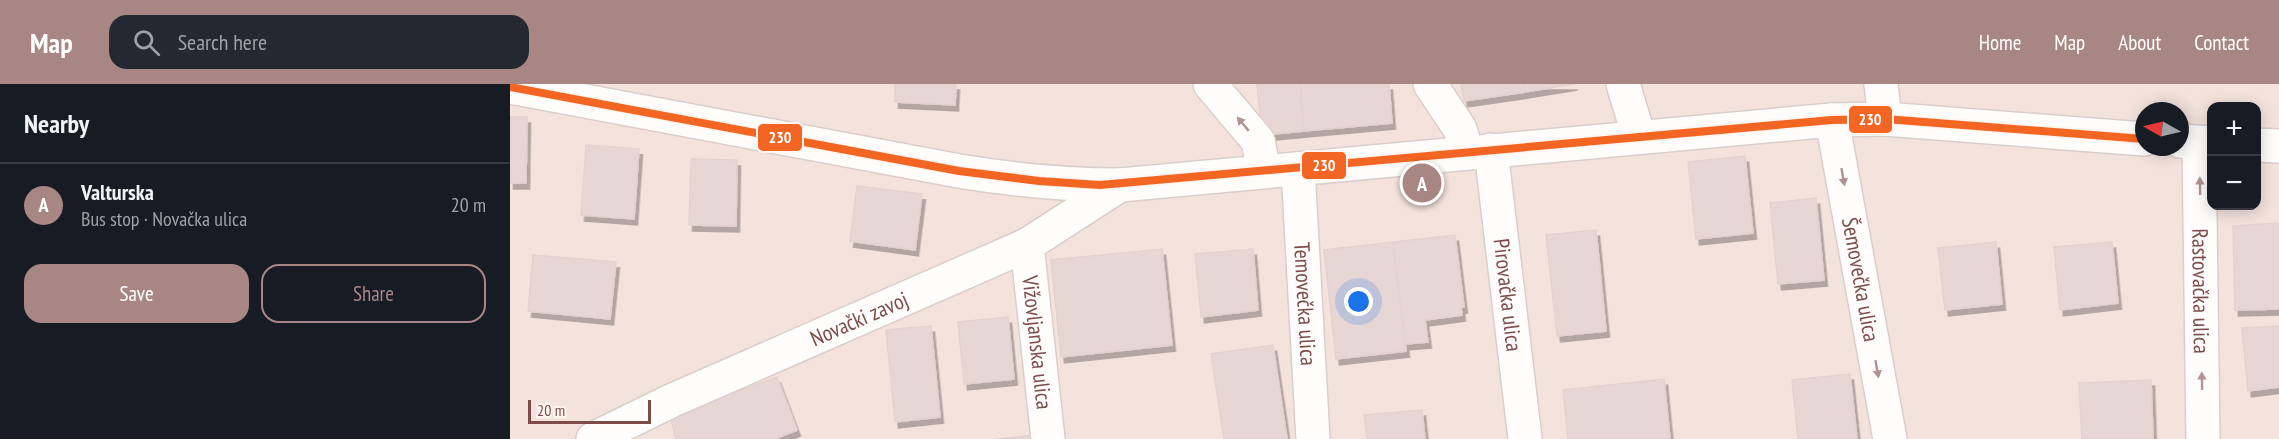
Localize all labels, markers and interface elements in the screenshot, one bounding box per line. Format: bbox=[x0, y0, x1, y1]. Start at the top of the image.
search box bbox=[109, 15, 529, 69]
text: Map bbox=[30, 24, 73, 61]
icon: search bbox=[130, 26, 163, 59]
text: Search here bbox=[178, 28, 267, 56]
text: Home bbox=[1979, 29, 2021, 56]
text: Map bbox=[2054, 29, 2085, 56]
text: About bbox=[2118, 29, 2161, 56]
text: Contact bbox=[2194, 29, 2249, 56]
north arrow bbox=[2135, 102, 2189, 156]
map controls bbox=[2207, 102, 2261, 210]
button: + bbox=[2207, 102, 2261, 156]
line badge: 230 bbox=[1848, 105, 1893, 134]
text: Nearby bbox=[24, 107, 89, 140]
text: 230 bbox=[1859, 109, 1882, 129]
one-way arrow bbox=[1237, 116, 1250, 132]
line badge: 230 bbox=[757, 123, 803, 152]
text: 230 bbox=[769, 127, 792, 147]
line badge: 230 bbox=[1301, 151, 1347, 180]
text: 230 bbox=[1313, 155, 1336, 175]
button: − bbox=[2207, 156, 2261, 210]
pin: A bbox=[1402, 160, 1442, 206]
one-way arrow bbox=[1839, 168, 1848, 187]
one-way arrow bbox=[2195, 176, 2204, 195]
text: Valturska bbox=[81, 178, 154, 206]
text: A bbox=[38, 192, 49, 218]
text: 20 m bbox=[451, 192, 486, 218]
text: Bus stop · Novačka ulica bbox=[81, 206, 247, 232]
street label: Šemovečka ulica bbox=[1836, 215, 1886, 344]
street label: Rastovačka ulica bbox=[2186, 228, 2216, 354]
street label: Pirovačka ulica bbox=[1488, 237, 1529, 353]
street label: Temovečka ulica bbox=[1288, 241, 1323, 366]
button: Save bbox=[24, 264, 249, 323]
button: Share bbox=[261, 264, 486, 323]
street label: Vižovljanska ulica bbox=[1016, 273, 1059, 411]
street label: Novački zavoj bbox=[806, 285, 912, 352]
your location bbox=[1344, 287, 1373, 316]
one-way arrow bbox=[1873, 360, 1882, 379]
one-way arrow bbox=[2197, 371, 2207, 390]
scale bar bbox=[528, 397, 651, 424]
text: 20 m bbox=[537, 400, 565, 420]

